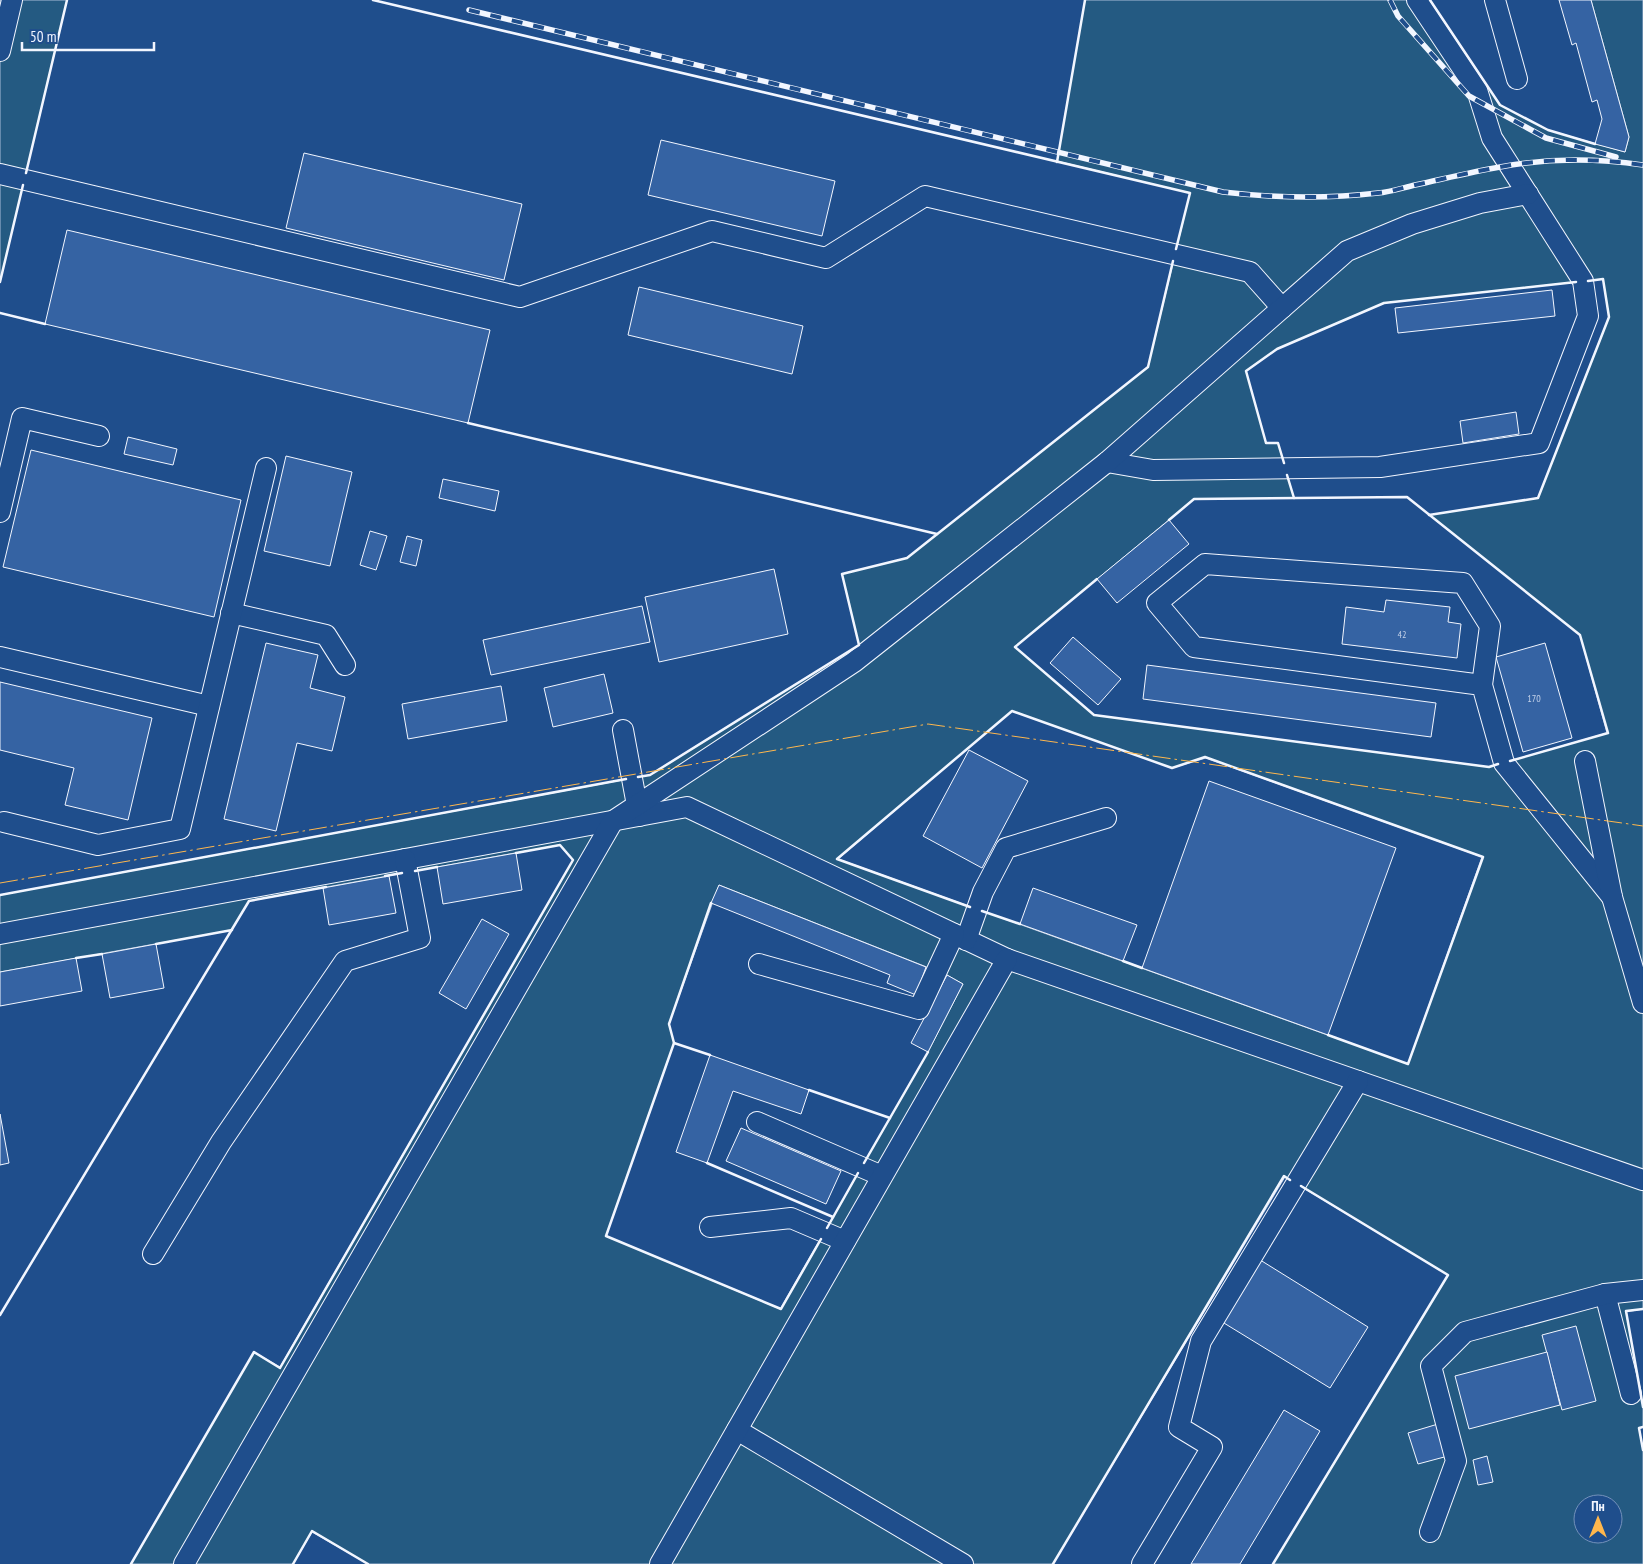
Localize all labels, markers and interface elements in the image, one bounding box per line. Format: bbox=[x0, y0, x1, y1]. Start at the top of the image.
scale bar bbox=[22, 20, 155, 52]
text: 50 m bbox=[30, 27, 56, 46]
house number: 42 bbox=[1398, 628, 1407, 641]
house number: 170 bbox=[1527, 692, 1541, 705]
north arrow bbox=[1573, 1494, 1623, 1544]
text: Пн bbox=[1591, 1497, 1605, 1515]

